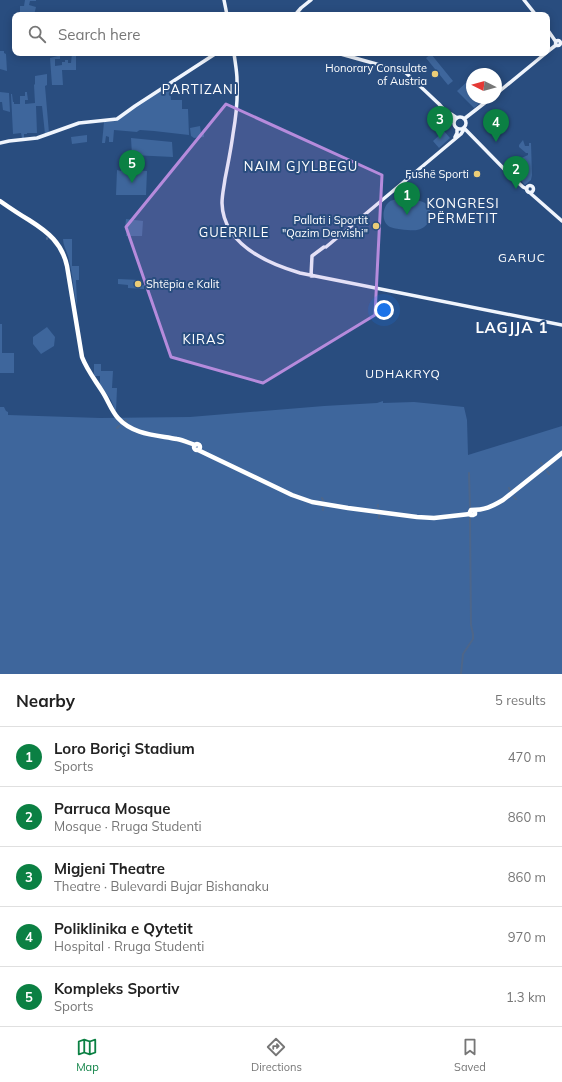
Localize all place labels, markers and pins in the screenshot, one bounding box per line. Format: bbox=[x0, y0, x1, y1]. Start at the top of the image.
place label: Honorary Consulate of Austria bbox=[325, 61, 427, 88]
marker: Honorary Consulate of Austria bbox=[430, 69, 440, 79]
pin: 3 bbox=[427, 106, 453, 139]
pin: 4 bbox=[483, 109, 509, 142]
pin: 5 bbox=[119, 150, 145, 183]
pin: 2 bbox=[503, 156, 529, 189]
place label: Fushë Sporti bbox=[405, 167, 469, 181]
marker: Fushë Sporti bbox=[472, 169, 482, 179]
pin: 1 bbox=[394, 182, 420, 215]
place label: Pallati i Sportit "Qazim Dervishi" bbox=[282, 213, 368, 240]
marker: Pallati i Sportit "Qazim Dervishi" bbox=[371, 221, 381, 231]
place label: Shtëpia e Kalit bbox=[146, 277, 219, 291]
marker: Shtëpia e Kalit bbox=[133, 279, 143, 289]

